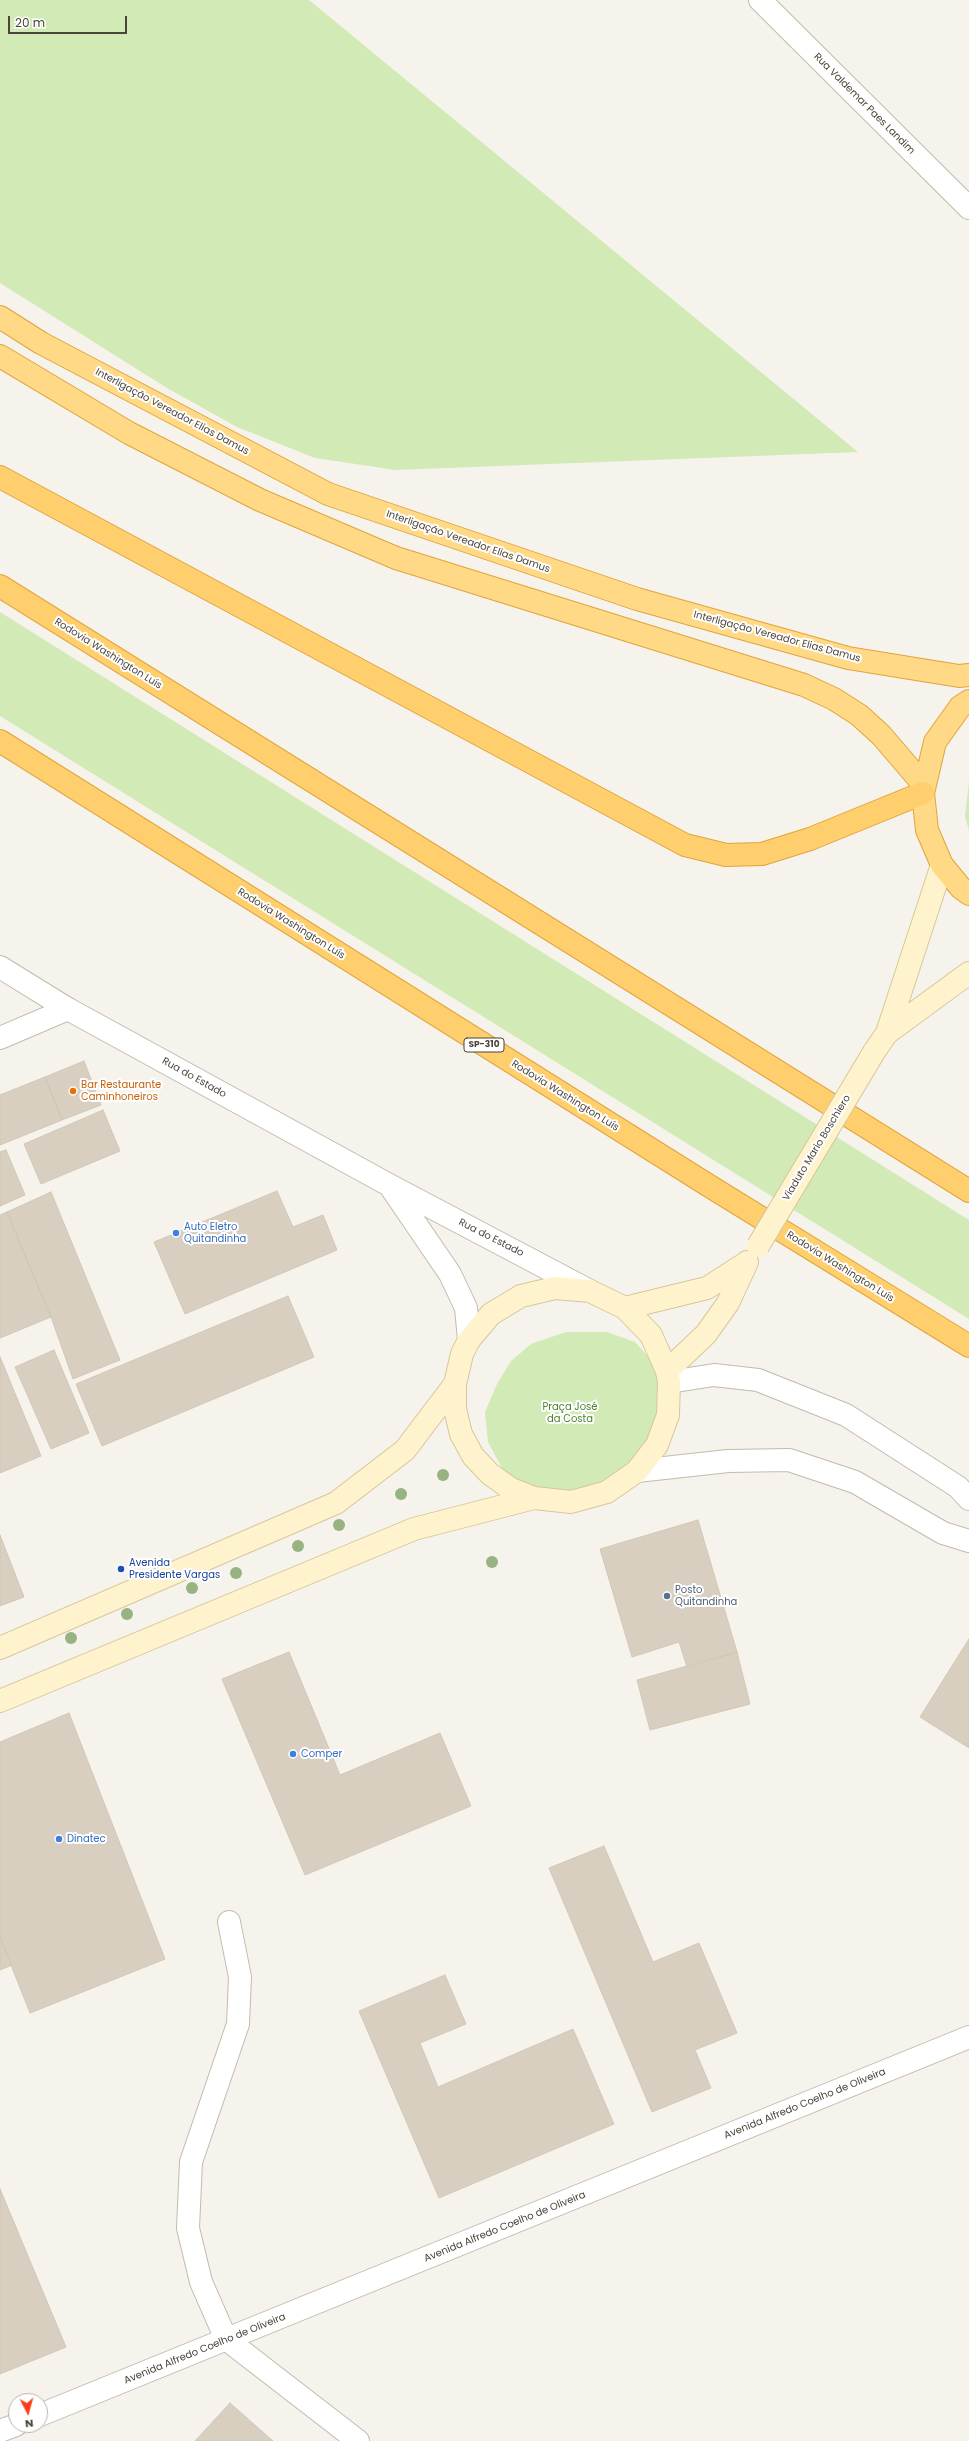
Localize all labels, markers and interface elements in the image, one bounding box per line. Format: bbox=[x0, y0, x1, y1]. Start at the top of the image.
scale bar bbox=[10, 8, 129, 34]
text: 20 m bbox=[15, 14, 45, 31]
street label: Rua Valdemar Paes Landim bbox=[811, 51, 917, 157]
street label: Interligação Vereador Elias Damus bbox=[93, 366, 251, 458]
street label: Interligação Vereador Elias Damus bbox=[385, 508, 551, 576]
street label: Interligação Vereador Elias Damus bbox=[692, 609, 862, 665]
street label: Rodovia Washington Luís bbox=[52, 616, 164, 692]
street label: Rodovia Washington Luís bbox=[235, 886, 347, 962]
road number: SP-310 bbox=[464, 1038, 504, 1052]
street label: Rua do Estado bbox=[160, 1055, 228, 1101]
street label: Rodovia Washington Luís bbox=[509, 1058, 621, 1134]
place label: Bar Restaurante Caminhoneiros bbox=[81, 1079, 161, 1102]
marker: Bar Restaurante Caminhoneiros bbox=[68, 1086, 78, 1096]
street label: Viaduto Mario Boschiero bbox=[781, 1093, 853, 1203]
street label: Rua do Estado bbox=[456, 1216, 526, 1260]
place label: Auto Eletro Quitandinha bbox=[184, 1221, 246, 1244]
marker: Auto Eletro Quitandinha bbox=[171, 1228, 181, 1238]
street label: Rodovia Washington Luís bbox=[784, 1229, 896, 1305]
park label: Praça José da Costa bbox=[543, 1401, 597, 1424]
place label: Avenida Presidente Vargas bbox=[129, 1557, 220, 1580]
marker: Avenida Presidente Vargas bbox=[116, 1564, 126, 1574]
place label: Posto Quitandinha bbox=[675, 1584, 737, 1608]
marker: Posto Quitandinha bbox=[662, 1591, 672, 1601]
place label: Comper bbox=[301, 1748, 342, 1760]
marker: Comper bbox=[288, 1749, 298, 1759]
place label: Dinatec bbox=[67, 1833, 106, 1845]
marker: Dinatec bbox=[54, 1834, 64, 1844]
street label: Avenida Alfredo Coelho de Oliveira bbox=[722, 2066, 888, 2142]
street label: Avenida Alfredo Coelho de Oliveira bbox=[422, 2189, 588, 2265]
street label: Avenida Alfredo Coelho de Oliveira bbox=[122, 2311, 288, 2387]
north arrow bbox=[8, 2393, 48, 2433]
text: N bbox=[24, 2416, 34, 2432]

